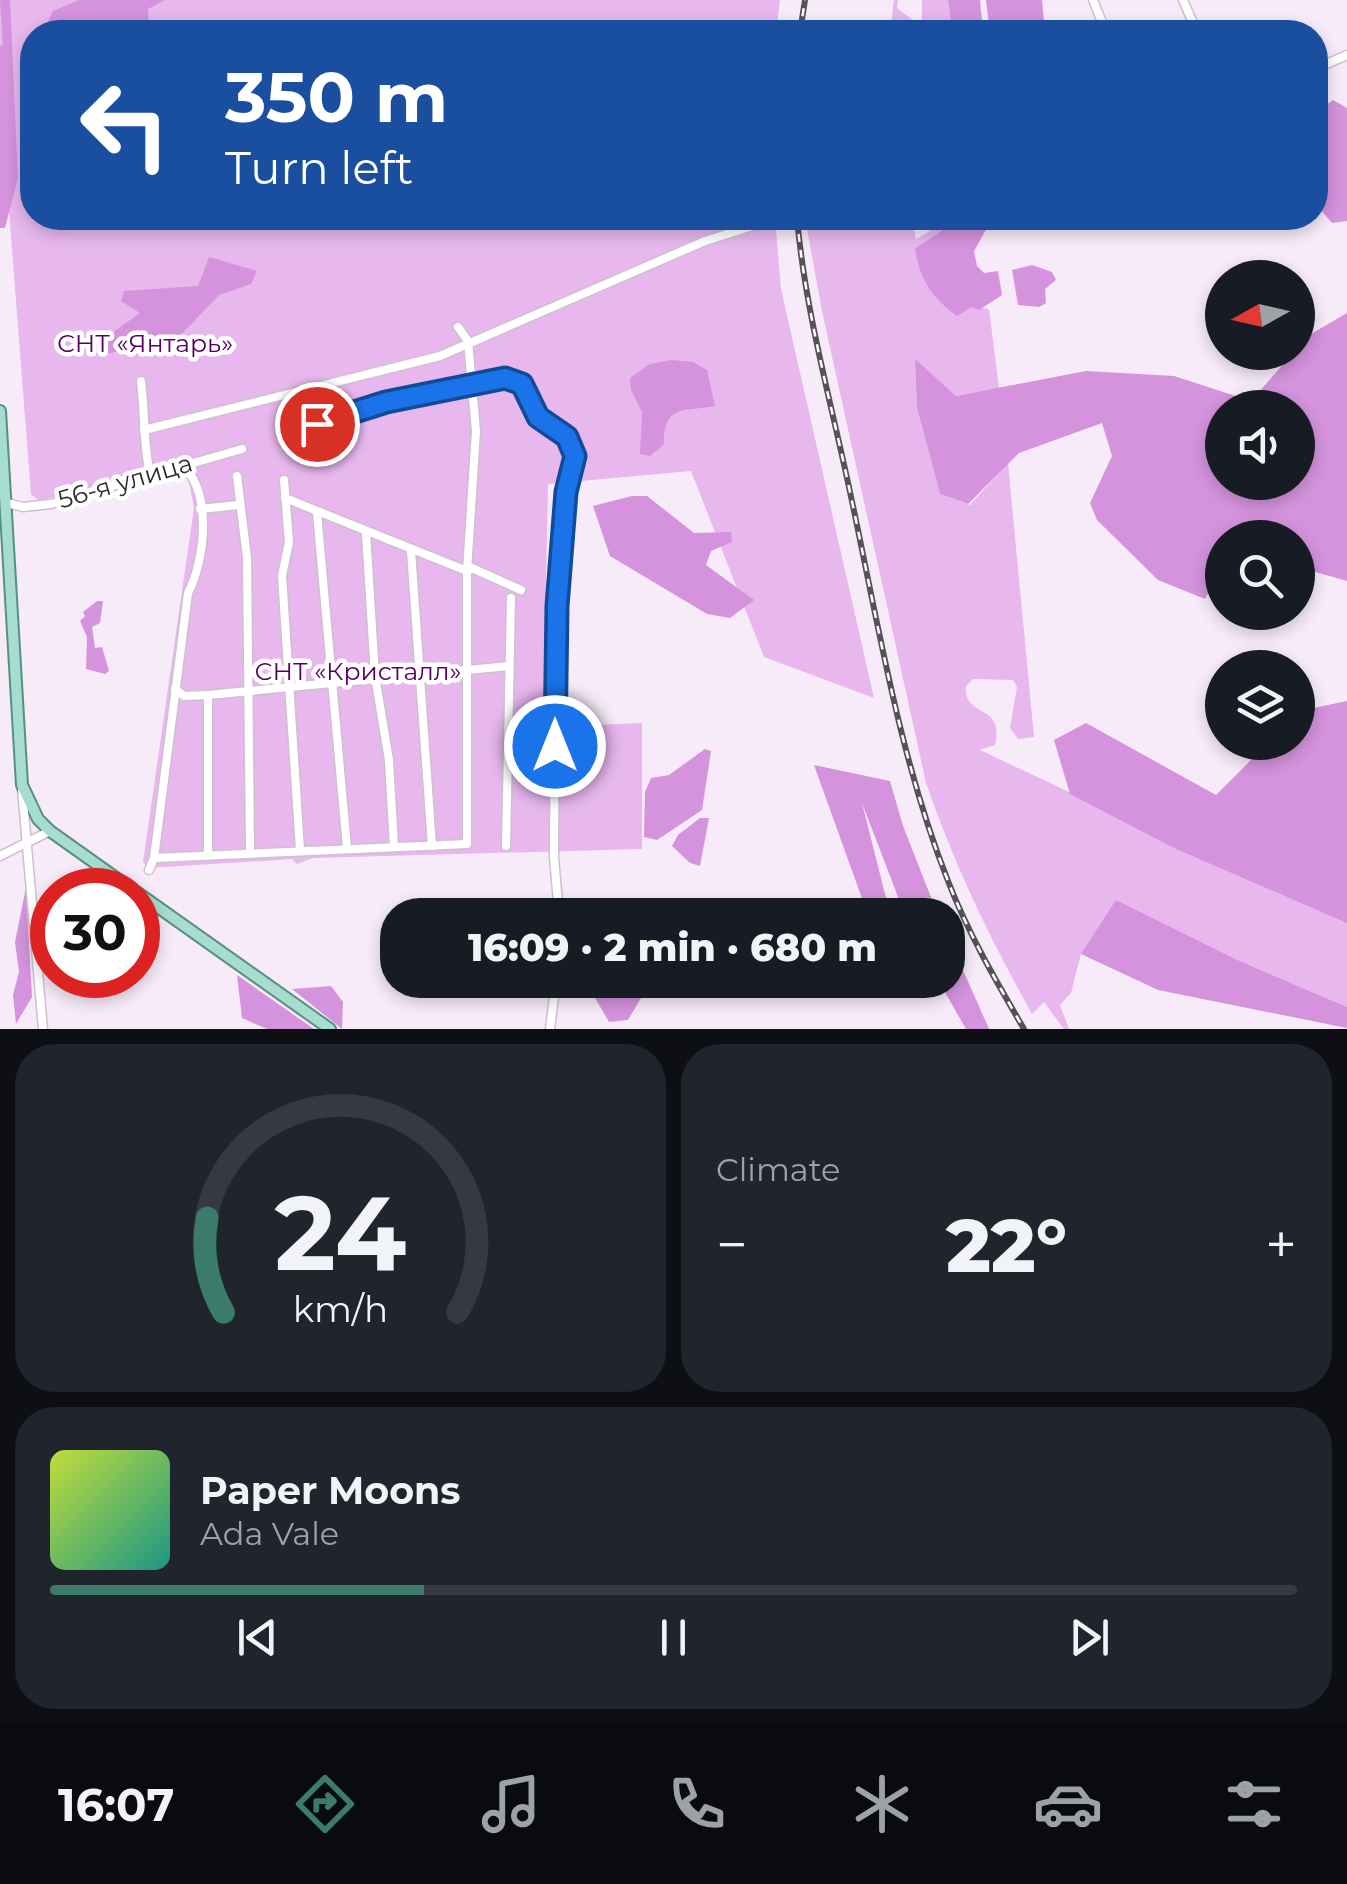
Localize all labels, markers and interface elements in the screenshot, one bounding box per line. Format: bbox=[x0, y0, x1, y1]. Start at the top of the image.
text: 350 m bbox=[225, 54, 448, 140]
icon: left bbox=[60, 60, 190, 190]
text: Turn left bbox=[225, 140, 413, 195]
north arrow bbox=[1205, 260, 1315, 370]
map controls bbox=[1205, 260, 1315, 760]
park label: СНТ «Янтарь» bbox=[57, 328, 233, 358]
pin bbox=[275, 382, 360, 467]
button: sound bbox=[1205, 390, 1315, 500]
icon: arrive bbox=[290, 397, 345, 452]
street label: 56-я улица bbox=[54, 448, 196, 514]
button: search bbox=[1205, 520, 1315, 630]
button: layers bbox=[1205, 650, 1315, 760]
park label: СНТ «Кристалл» bbox=[254, 656, 462, 686]
position arrow bbox=[503, 694, 607, 798]
speed limit sign: 30 bbox=[30, 868, 160, 998]
text: 16:09 · 2 min · 680 m bbox=[468, 924, 877, 971]
text: Climate bbox=[716, 1150, 840, 1189]
text: 24 bbox=[275, 1169, 406, 1296]
text: 22° bbox=[946, 1199, 1067, 1291]
text: − bbox=[716, 1211, 748, 1278]
text: + bbox=[1265, 1211, 1297, 1278]
text: km/h bbox=[293, 1287, 388, 1331]
text: Paper Moons bbox=[200, 1467, 461, 1514]
text: Ada Vale bbox=[200, 1514, 339, 1553]
icon: previous bbox=[230, 1610, 285, 1665]
icon: pause bbox=[646, 1610, 701, 1665]
icon: next bbox=[1062, 1610, 1117, 1665]
icon: directions bbox=[290, 1769, 360, 1839]
icon: music bbox=[476, 1769, 546, 1839]
icon: phone bbox=[662, 1769, 732, 1839]
icon: climate bbox=[847, 1769, 917, 1839]
icon: car bbox=[1033, 1769, 1103, 1839]
icon: filters bbox=[1219, 1769, 1289, 1839]
text: 16:07 bbox=[58, 1777, 174, 1832]

